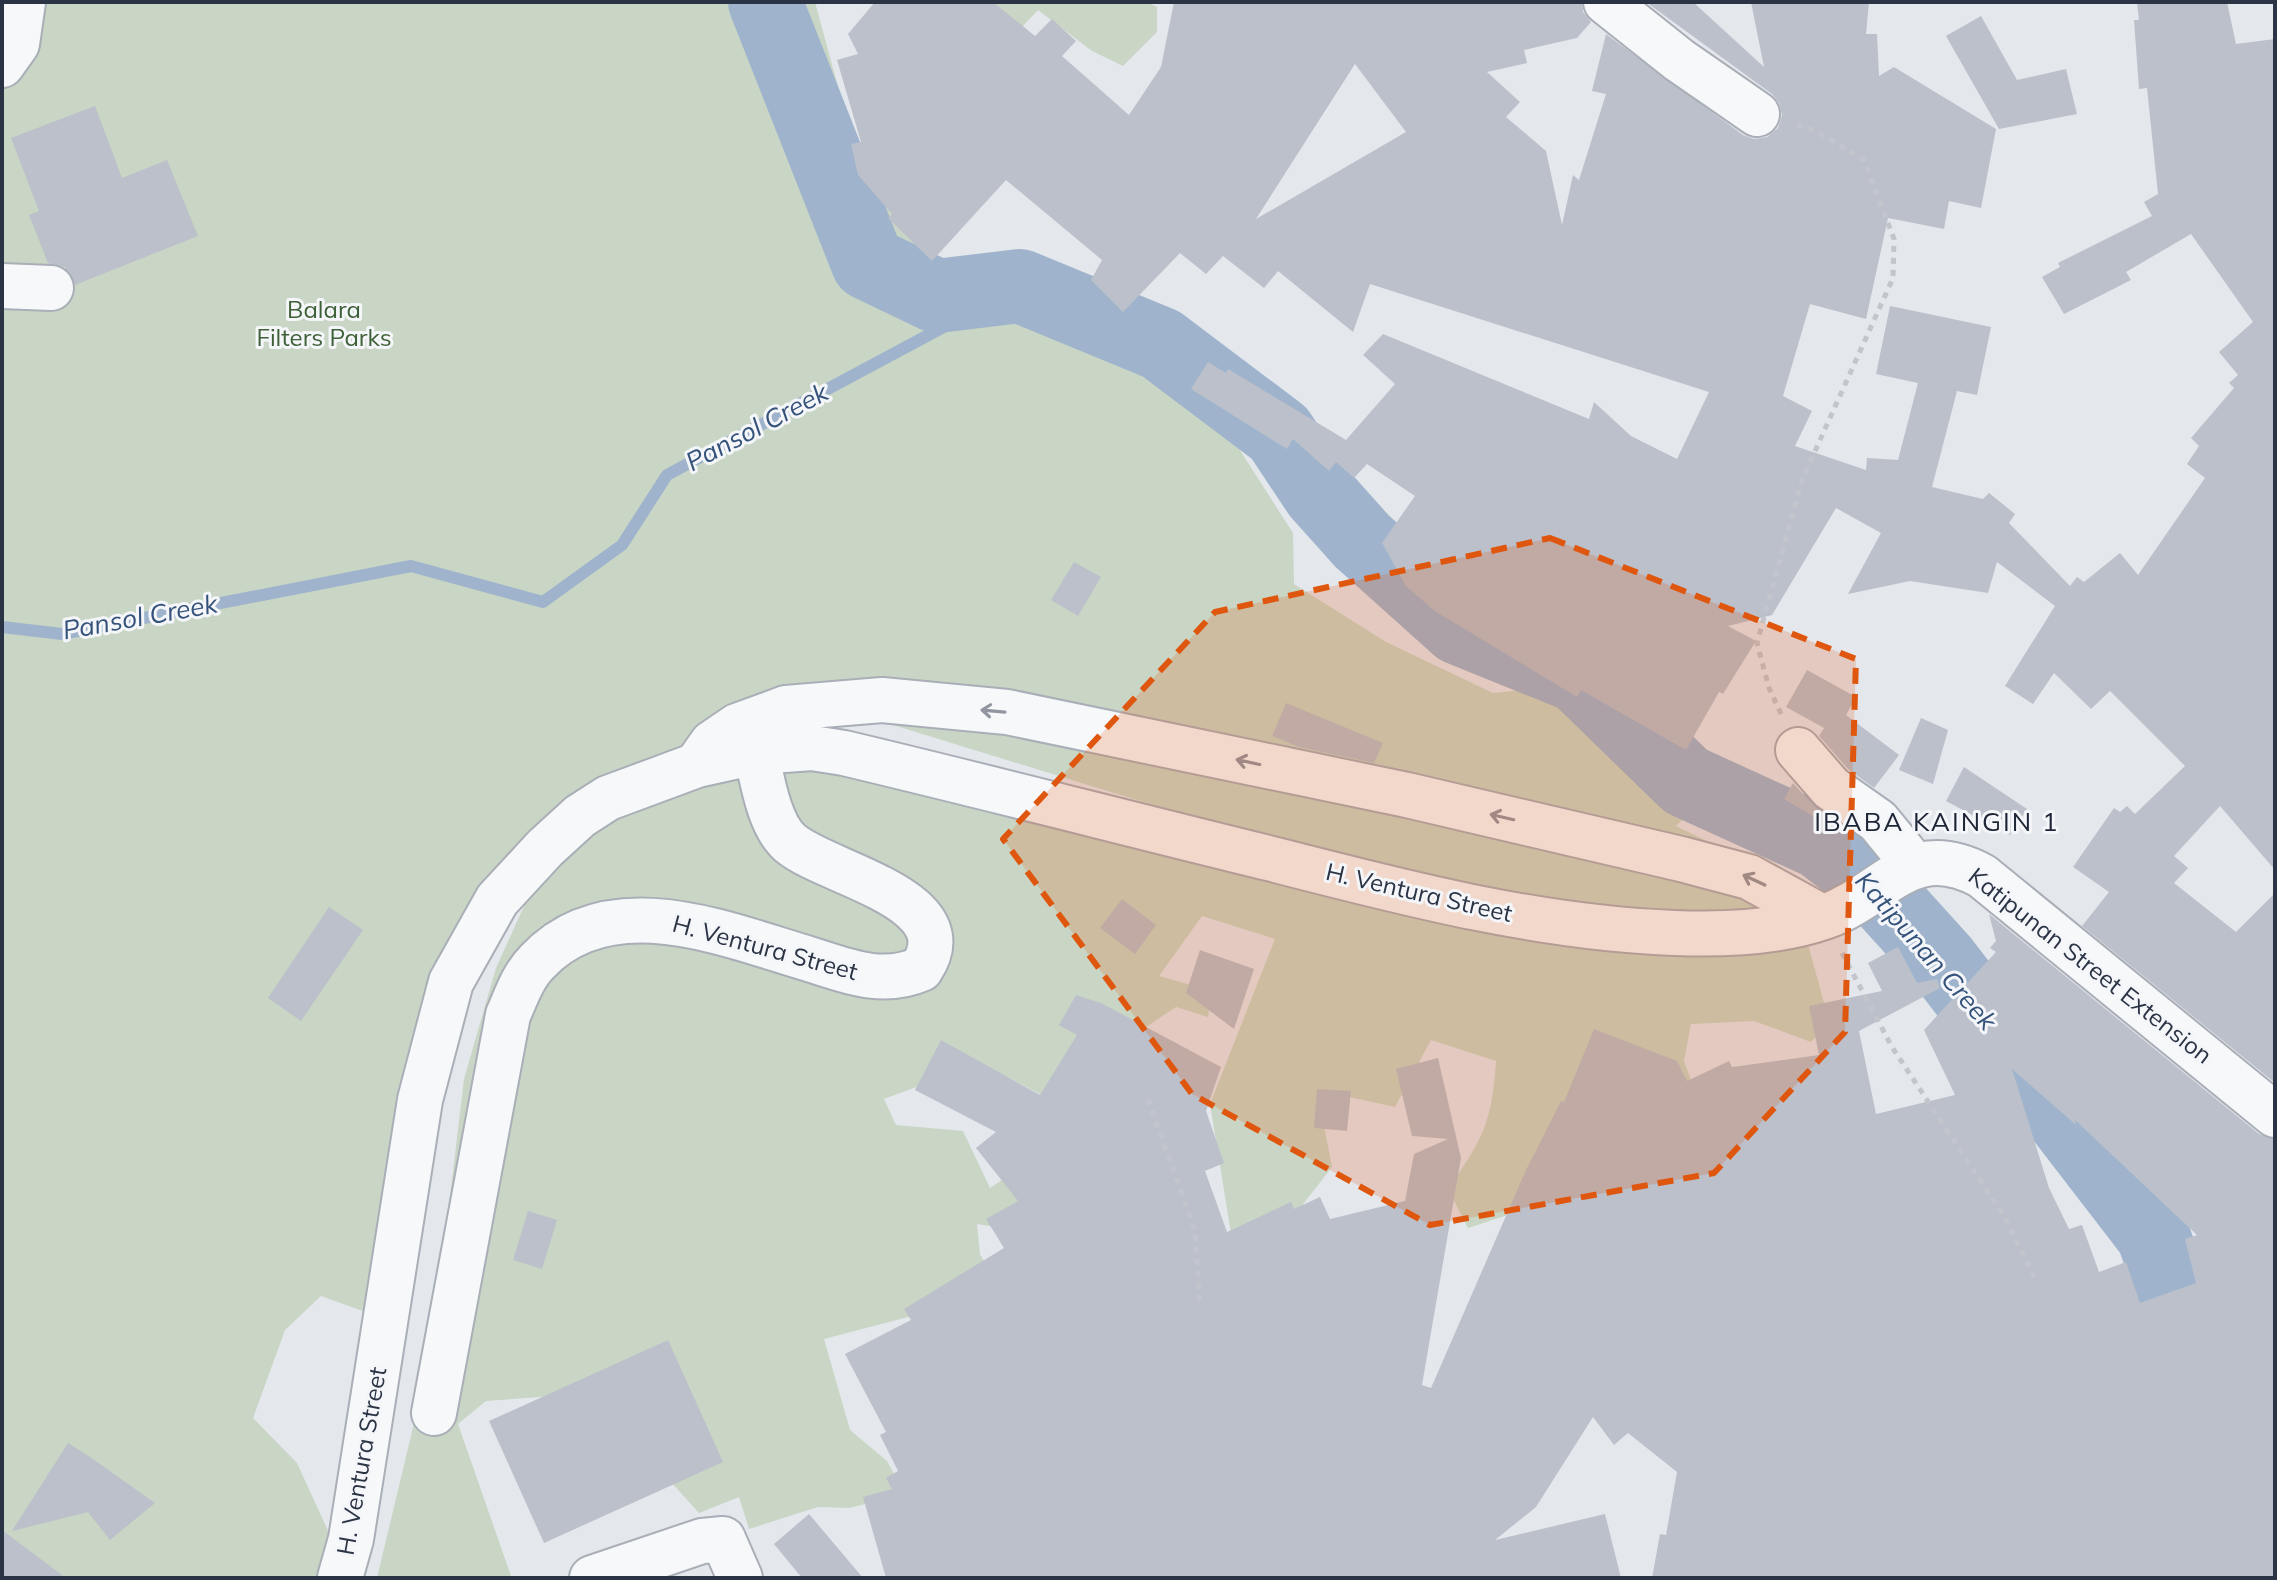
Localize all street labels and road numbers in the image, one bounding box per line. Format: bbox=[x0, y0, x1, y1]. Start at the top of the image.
street label: H. Ventura Street bbox=[1323, 856, 1515, 928]
street label: Katipunan Street Extension bbox=[1963, 861, 2219, 1070]
street label: H. Ventura Street bbox=[669, 908, 861, 986]
street label: H. Ventura Street bbox=[330, 1364, 392, 1557]

